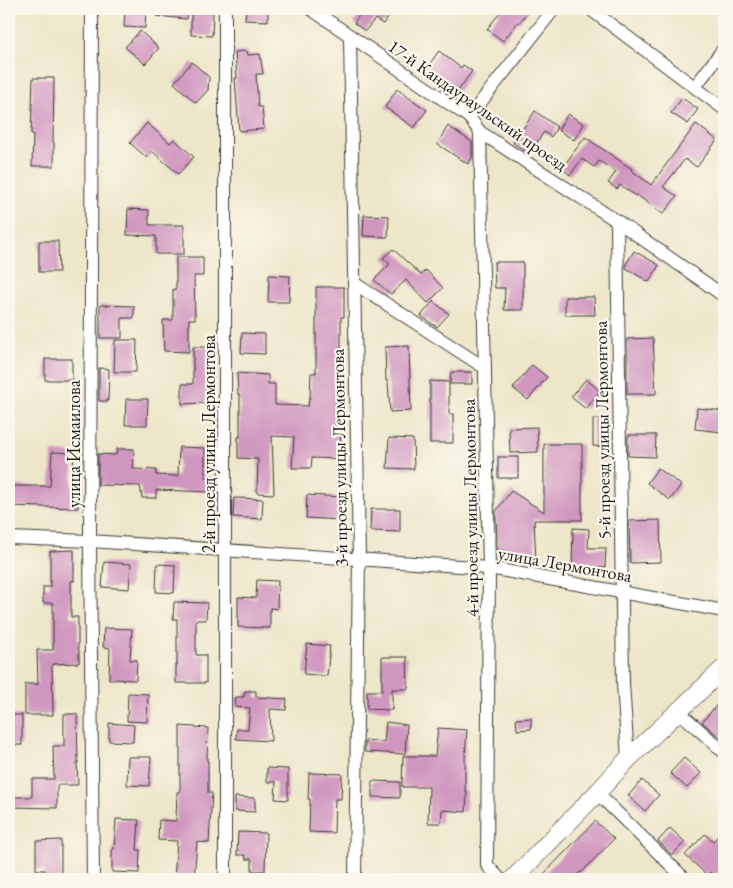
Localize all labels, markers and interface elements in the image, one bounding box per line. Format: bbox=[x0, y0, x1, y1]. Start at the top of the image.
street label: 17-й Кандаураульский проезд bbox=[384, 34, 572, 176]
street label: 5-й проезд улицы Лермонтова bbox=[589, 320, 615, 539]
street label: 2-й проезд улицы Лермонтова bbox=[197, 334, 220, 553]
street label: 3-й проезд улицы Лермонтова bbox=[326, 348, 352, 567]
street label: улица Исмаилова bbox=[62, 379, 85, 508]
street label: 4-й проезд улицы Лермонтова bbox=[457, 398, 483, 617]
street label: улица Лермонтова bbox=[496, 541, 634, 587]

